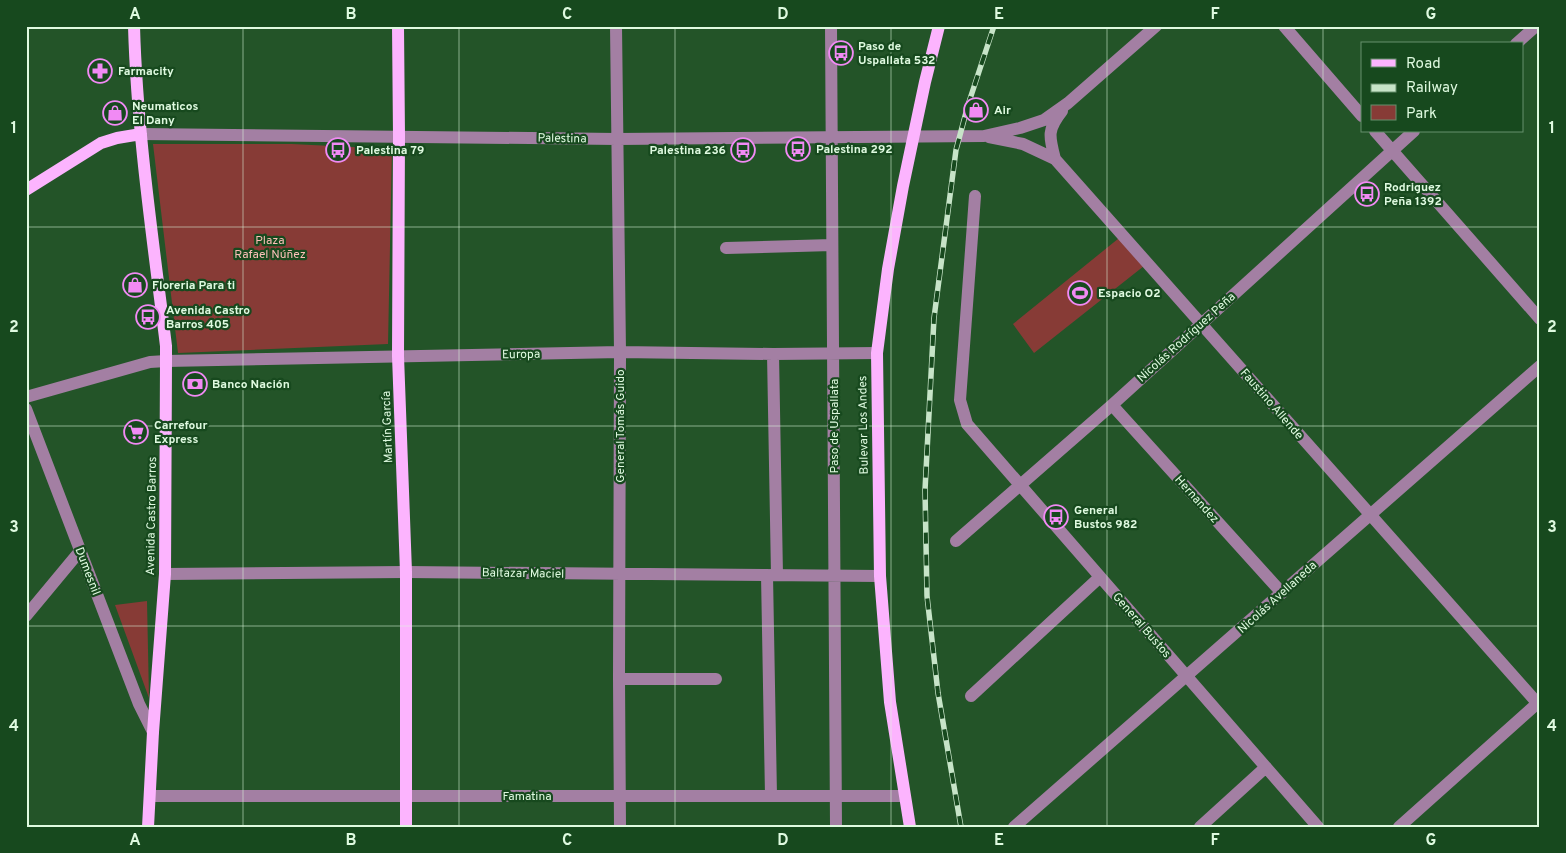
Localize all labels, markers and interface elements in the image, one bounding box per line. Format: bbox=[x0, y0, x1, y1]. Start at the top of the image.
text: A bbox=[129, 5, 141, 25]
text: B bbox=[345, 5, 357, 25]
text: C bbox=[562, 5, 572, 25]
text: D bbox=[777, 5, 789, 25]
text: E bbox=[994, 5, 1004, 25]
text: F bbox=[1210, 5, 1220, 25]
text: G bbox=[1426, 5, 1436, 25]
place label: Paso de Uspallata 532 bbox=[858, 39, 935, 69]
bus stop icon: Paso de Uspallata 532 bbox=[828, 40, 854, 66]
legend bbox=[1361, 42, 1524, 132]
text: Road bbox=[1406, 55, 1441, 74]
pharmacy icon: Farmacity bbox=[87, 58, 113, 84]
place label: Farmacity bbox=[118, 64, 174, 80]
text: Railway bbox=[1406, 79, 1458, 98]
shop icon: Air bbox=[963, 97, 989, 123]
place label: Neumaticos El Dany bbox=[132, 99, 198, 129]
shop icon: Neumaticos El Dany bbox=[102, 100, 128, 126]
place label: Air bbox=[994, 103, 1011, 119]
text: Park bbox=[1406, 105, 1437, 124]
text: 1 bbox=[11, 119, 17, 139]
text: 1 bbox=[1549, 119, 1555, 139]
street label: Palestina bbox=[537, 131, 587, 147]
bus stop icon: Palestina 292 bbox=[785, 136, 811, 162]
bus stop icon: Palestina 79 bbox=[325, 137, 351, 163]
bus stop icon: Palestina 236 bbox=[730, 137, 756, 163]
place label: Palestina 292 bbox=[816, 142, 893, 158]
place label: Palestina 79 bbox=[356, 143, 424, 159]
place label: Palestina 236 bbox=[650, 143, 726, 159]
place label: Rodriguez Peña 1392 bbox=[1384, 180, 1442, 210]
bus stop icon: Rodriguez Peña 1392 bbox=[1354, 181, 1380, 207]
park label: Plaza Rafael Núñez bbox=[234, 233, 306, 263]
shop icon: Floreria Para ti bbox=[122, 272, 148, 298]
place label: Floreria Para ti bbox=[152, 278, 235, 294]
sports icon: Espacio O2 bbox=[1067, 280, 1093, 306]
place label: Espacio O2 bbox=[1098, 286, 1161, 302]
street label: Nicolás Rodríguez Peña bbox=[1134, 289, 1239, 386]
place label: Avenida Castro Barros 405 bbox=[166, 303, 250, 333]
bus stop icon: Avenida Castro Barros 405 bbox=[135, 304, 161, 330]
text: 2 bbox=[9, 318, 19, 338]
text: 2 bbox=[1547, 318, 1557, 338]
street label: Europa bbox=[502, 347, 540, 363]
street label: Faustino Allende bbox=[1236, 366, 1306, 443]
street label: General Tomás Guido bbox=[613, 369, 629, 483]
bank icon: Banco Nación bbox=[182, 371, 208, 397]
street label: Bulevar Los Andes bbox=[855, 375, 873, 475]
place label: Banco Nación bbox=[212, 377, 290, 393]
street label: Paso de Uspallata bbox=[827, 379, 843, 473]
street label: Martín García bbox=[379, 391, 397, 463]
place label: Carrefour Express bbox=[154, 418, 207, 448]
supermarket icon: Carrefour Express bbox=[123, 419, 149, 445]
street label: Avenida Castro Barros bbox=[143, 456, 161, 576]
street label: Hernandez bbox=[1171, 472, 1222, 527]
place label: General Bustos 982 bbox=[1074, 503, 1137, 533]
bus stop icon: General Bustos 982 bbox=[1043, 504, 1069, 530]
text: 3 bbox=[9, 518, 19, 538]
text: 3 bbox=[1547, 518, 1557, 538]
street label: Dumesnil bbox=[71, 545, 104, 598]
street label: Nicolás Avellaneda bbox=[1235, 558, 1321, 638]
street label: Baltazar Maciel bbox=[482, 565, 564, 583]
street label: General Bustos bbox=[1108, 590, 1174, 662]
text: 4 bbox=[9, 717, 19, 737]
text: 4 bbox=[1547, 717, 1557, 737]
street label: Famatina bbox=[502, 789, 552, 805]
text: A bbox=[129, 831, 141, 851]
text: B bbox=[345, 831, 357, 851]
text: C bbox=[562, 831, 572, 851]
text: D bbox=[777, 831, 789, 851]
text: E bbox=[994, 831, 1004, 851]
text: F bbox=[1210, 831, 1220, 851]
text: G bbox=[1426, 831, 1436, 851]

